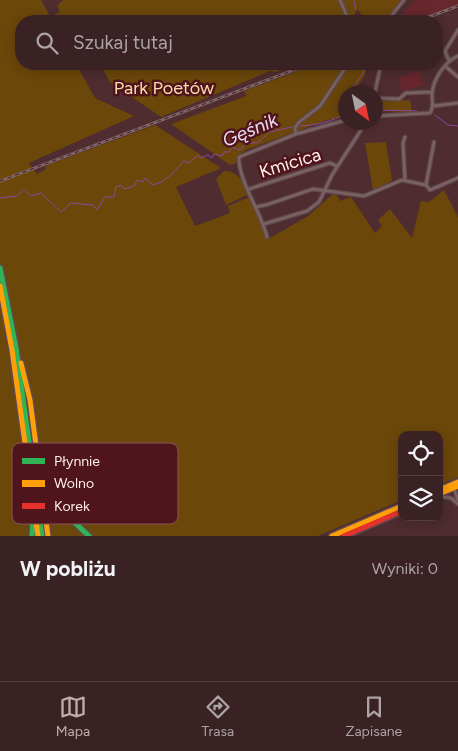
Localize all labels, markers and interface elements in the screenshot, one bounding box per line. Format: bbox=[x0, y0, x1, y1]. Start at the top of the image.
search box bbox=[15, 15, 443, 70]
icon: search bbox=[33, 29, 61, 57]
text: Szukaj tutaj bbox=[73, 31, 173, 54]
park label: Park Poetów bbox=[114, 77, 214, 99]
north arrow bbox=[338, 85, 383, 130]
water label: Gęśnik bbox=[219, 108, 282, 152]
street label: Kmicica bbox=[257, 143, 323, 183]
map controls bbox=[398, 431, 443, 521]
button: locate bbox=[398, 431, 443, 476]
legend bbox=[12, 443, 178, 524]
text: Płynnie bbox=[54, 453, 100, 470]
text: Wolno bbox=[54, 475, 94, 492]
button: layers bbox=[398, 476, 443, 521]
text: Korek bbox=[54, 498, 90, 515]
text: W pobliżu bbox=[20, 556, 116, 581]
text: Wyniki: 0 bbox=[372, 559, 438, 578]
tab: Mapa bbox=[56, 693, 90, 740]
tab: Trasa bbox=[201, 693, 234, 740]
tab: Zapisane bbox=[346, 693, 402, 740]

